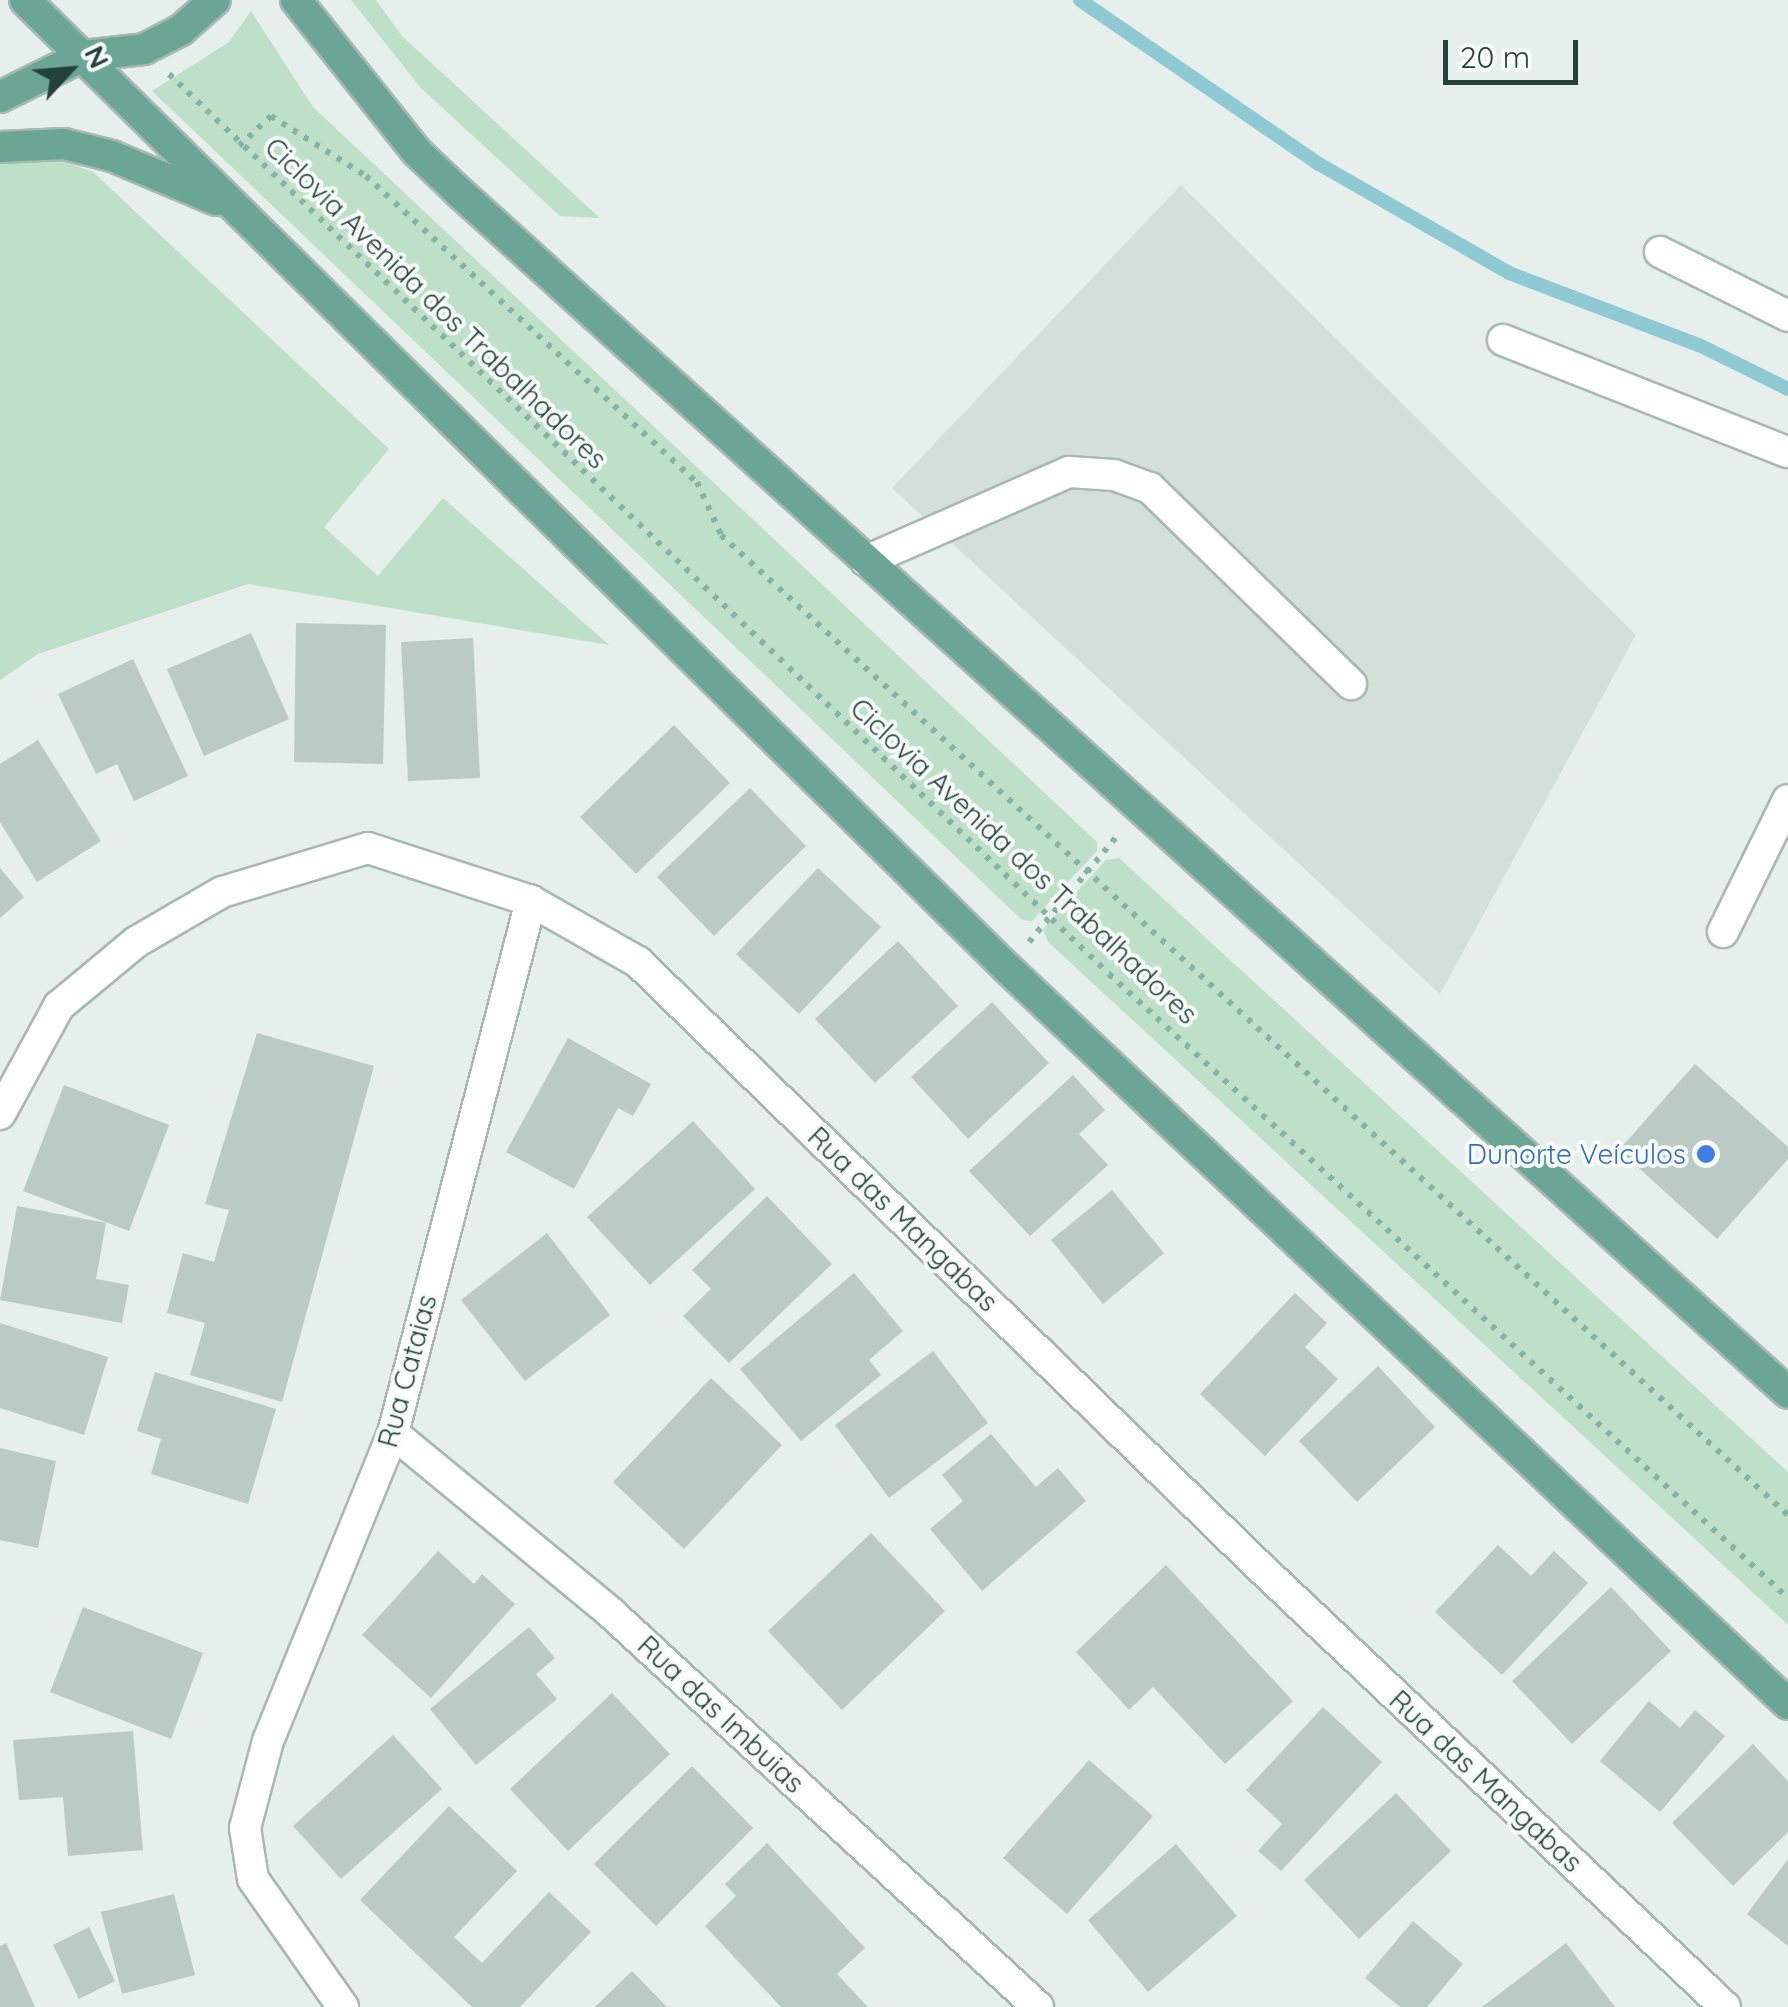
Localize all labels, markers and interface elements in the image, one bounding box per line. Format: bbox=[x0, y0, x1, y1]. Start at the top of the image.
north arrow bbox=[20, 20, 120, 120]
scale bar bbox=[1448, 20, 1583, 82]
text: 20 m bbox=[1460, 38, 1530, 76]
text: N bbox=[77, 40, 118, 74]
street label: Ciclovia Avenida dos Trabalhadores bbox=[258, 130, 614, 476]
street label: Ciclovia Avenida dos Trabalhadores bbox=[844, 691, 1204, 1031]
street label: Rua das Mangabas bbox=[801, 1120, 1005, 1318]
place label: Dunorte Veículos bbox=[1467, 1137, 1686, 1171]
marker: Dunorte Veículos bbox=[1695, 1143, 1717, 1165]
street label: Rua Cataias bbox=[370, 1291, 444, 1451]
street label: Rua das Imbuias bbox=[631, 1628, 811, 1800]
street label: Rua das Mangabas bbox=[1383, 1683, 1589, 1879]

